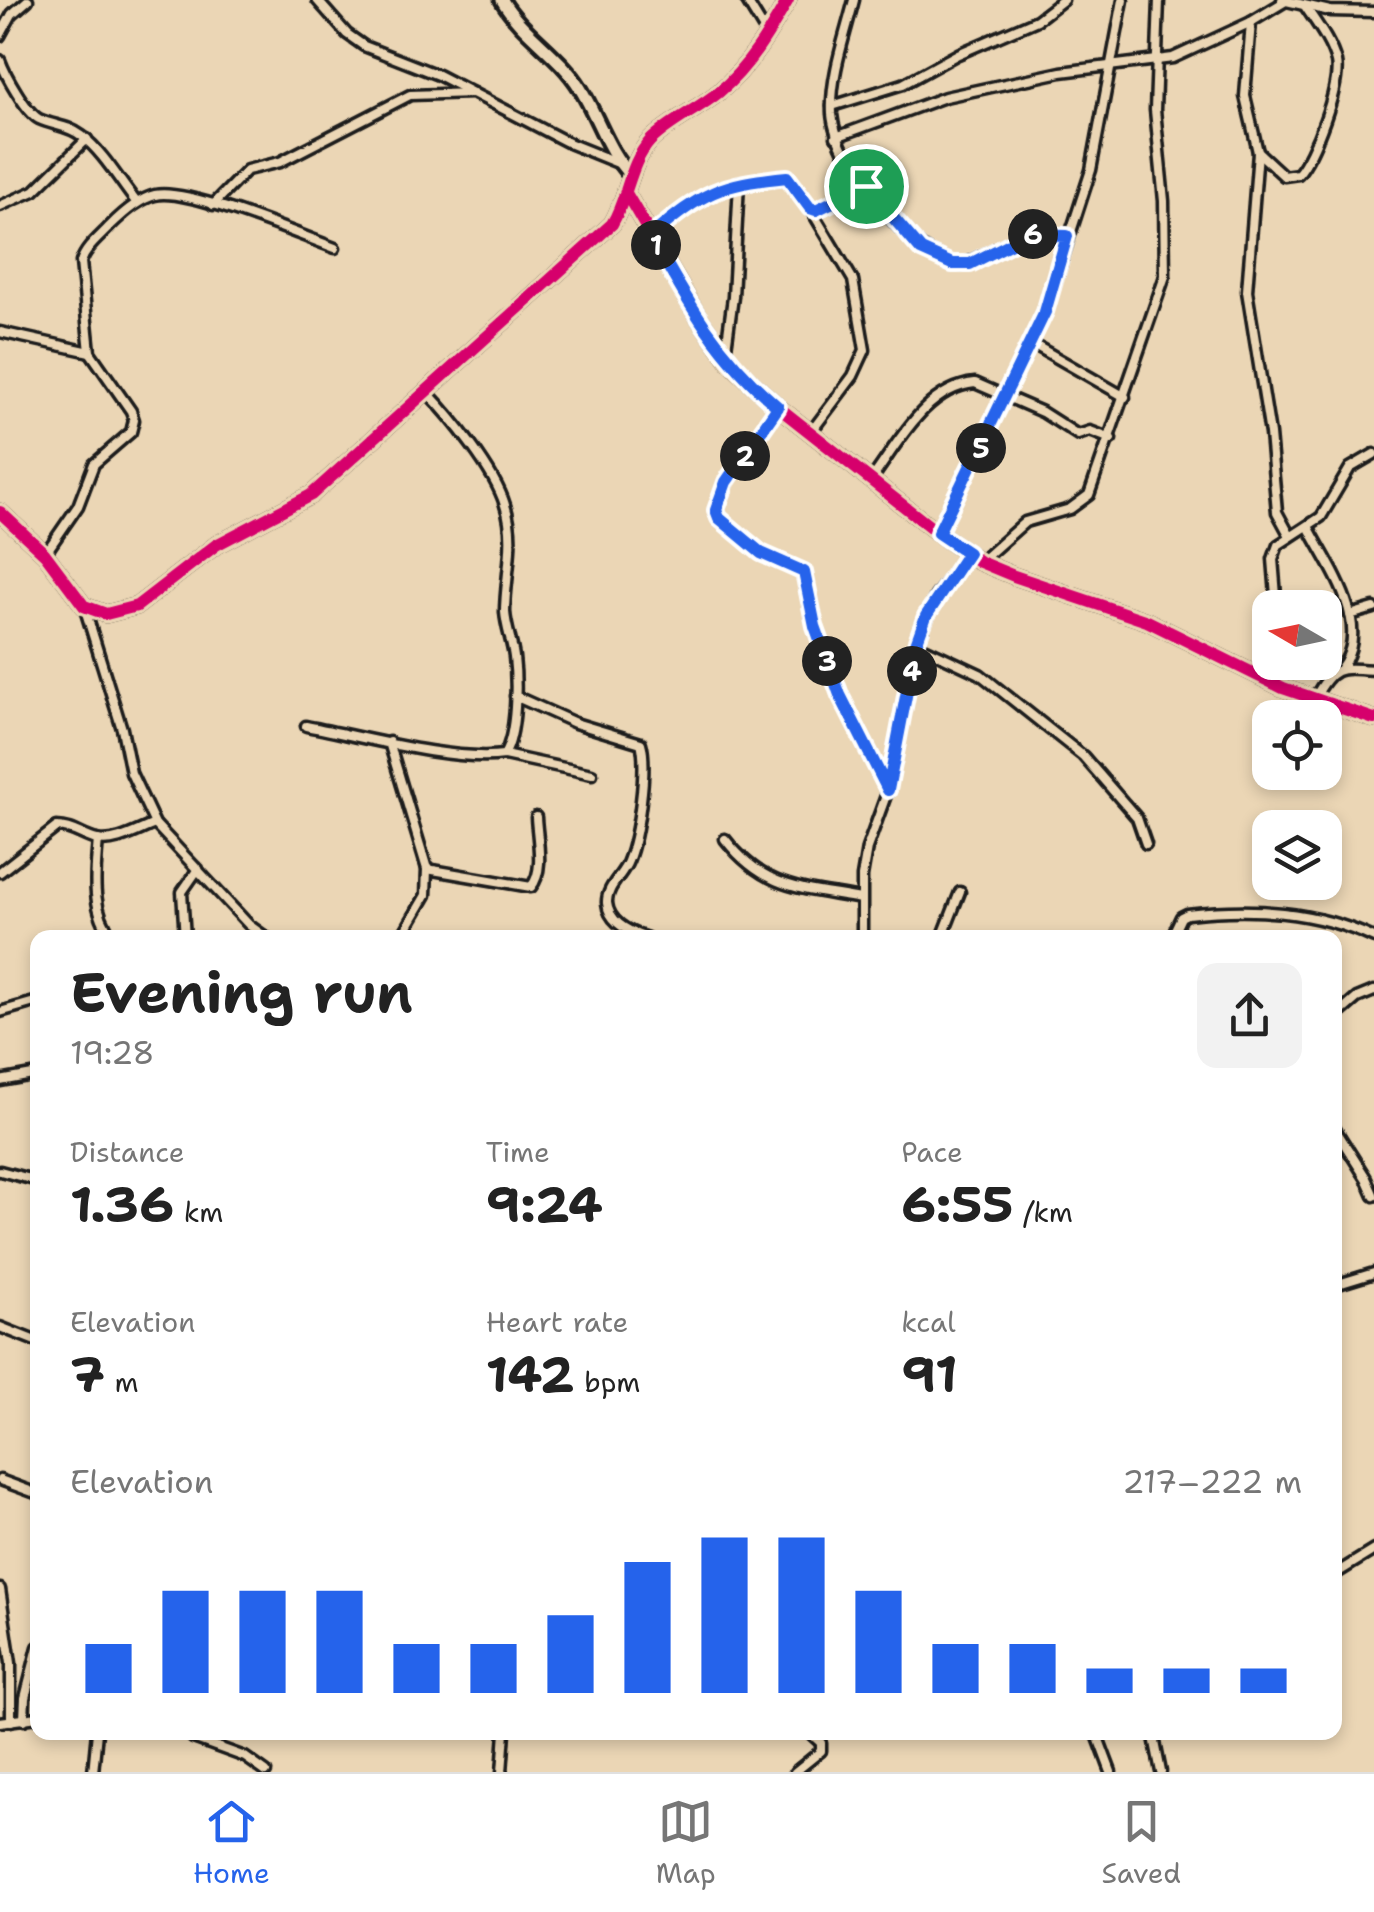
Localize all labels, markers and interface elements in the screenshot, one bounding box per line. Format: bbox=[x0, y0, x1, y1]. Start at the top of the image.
pin bbox=[824, 144, 909, 229]
icon: arrive bbox=[839, 159, 894, 214]
pin: 6 bbox=[1008, 209, 1058, 259]
text: 6 bbox=[1023, 215, 1043, 253]
pin: 1 bbox=[631, 220, 681, 270]
text: 1 bbox=[650, 226, 662, 264]
pin: 5 bbox=[956, 423, 1006, 473]
text: 5 bbox=[972, 429, 990, 467]
pin: 2 bbox=[720, 431, 770, 481]
text: 2 bbox=[735, 437, 755, 475]
north arrow bbox=[1252, 590, 1342, 680]
map controls bbox=[1252, 590, 1342, 900]
pin: 3 bbox=[802, 636, 852, 686]
text: 3 bbox=[817, 642, 837, 680]
pin: 4 bbox=[887, 646, 937, 696]
text: 4 bbox=[902, 652, 922, 690]
button: locate bbox=[1252, 700, 1342, 790]
button: layers bbox=[1252, 810, 1342, 900]
text: Evening run bbox=[70, 956, 413, 1030]
button: share bbox=[1197, 963, 1302, 1068]
text: 19:28 bbox=[70, 1031, 155, 1074]
text: Distance bbox=[70, 1133, 185, 1171]
text: Time bbox=[486, 1133, 550, 1171]
text: Pace bbox=[901, 1133, 963, 1171]
text: 1.36 bbox=[70, 1171, 174, 1238]
text: 9:24 bbox=[486, 1171, 603, 1238]
text: 6:55 bbox=[901, 1171, 1013, 1238]
text: km bbox=[174, 1193, 223, 1231]
text: /km bbox=[1013, 1193, 1073, 1231]
text: Elevation bbox=[70, 1303, 195, 1341]
text: Heart rate bbox=[486, 1303, 628, 1341]
text: kcal bbox=[901, 1303, 956, 1341]
text: 7 bbox=[70, 1341, 105, 1408]
text: 142 bbox=[486, 1341, 575, 1408]
text: 91 bbox=[901, 1341, 958, 1408]
text: m bbox=[105, 1363, 139, 1401]
text: bpm bbox=[575, 1363, 641, 1401]
text: Elevation bbox=[70, 1460, 213, 1503]
text: 217–222 m bbox=[1122, 1460, 1302, 1503]
tab: Home bbox=[193, 1794, 270, 1892]
tab: Map bbox=[656, 1794, 716, 1892]
tab: Saved bbox=[1102, 1794, 1181, 1892]

